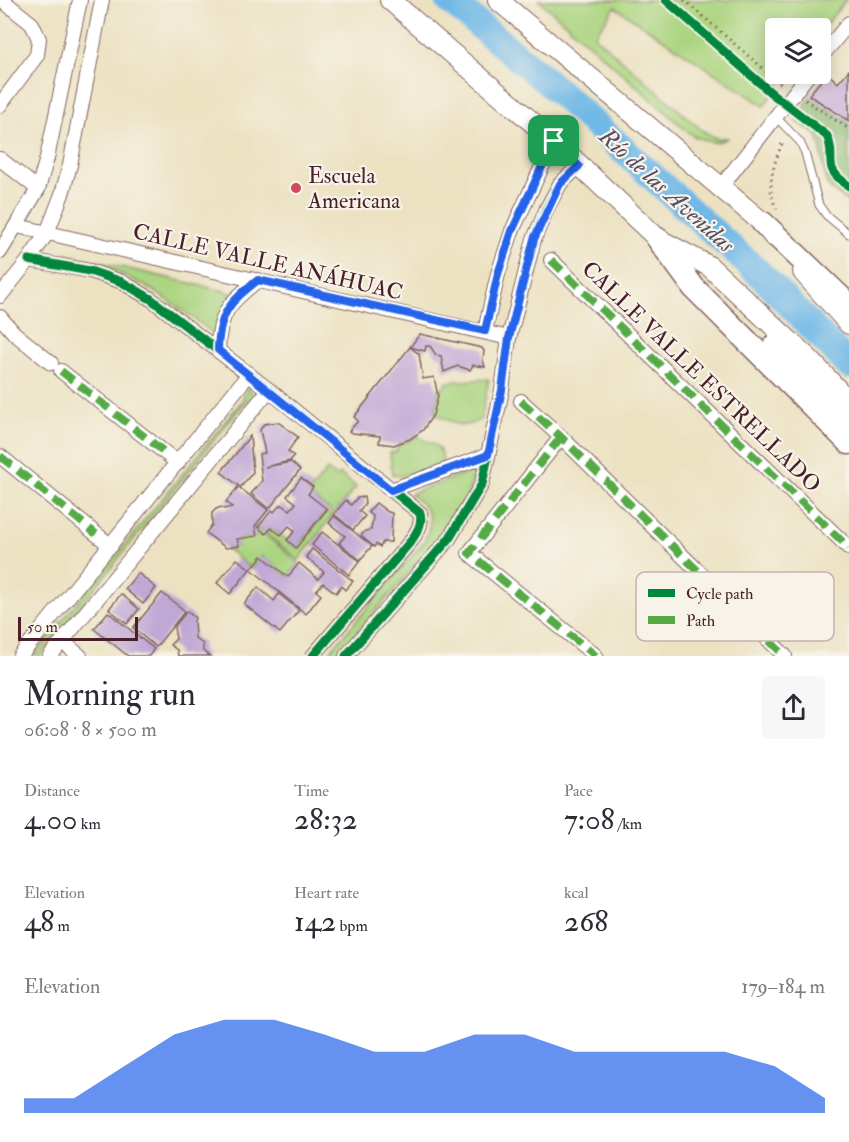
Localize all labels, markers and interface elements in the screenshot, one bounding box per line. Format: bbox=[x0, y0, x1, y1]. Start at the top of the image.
map controls bbox=[765, 18, 831, 84]
button: layers bbox=[765, 18, 831, 84]
pin bbox=[528, 115, 579, 166]
water label: Río de las Avenidas bbox=[592, 121, 741, 260]
icon: arrive bbox=[537, 124, 570, 157]
place label: Escuela Americana bbox=[307, 162, 401, 215]
marker: Escuela Americana bbox=[289, 181, 303, 195]
street label: CALLE VALLE ANÁHUAC bbox=[130, 217, 405, 307]
street label: CALLE VALLE ESTRELLADO bbox=[576, 255, 827, 498]
legend bbox=[636, 572, 834, 641]
text: Cycle path bbox=[686, 584, 754, 605]
text: Path bbox=[686, 611, 716, 631]
scale bar bbox=[18, 614, 138, 642]
text: 50 m bbox=[27, 617, 58, 637]
text: Morning run bbox=[24, 674, 196, 715]
button: share bbox=[762, 676, 825, 739]
text: 06:08 · 8 × 500 m bbox=[24, 717, 157, 742]
text: Distance bbox=[24, 781, 80, 801]
text: Time bbox=[294, 781, 329, 801]
text: Pace bbox=[564, 781, 593, 801]
text: 4.00 bbox=[24, 801, 77, 838]
text: 28:32 bbox=[294, 801, 357, 838]
text: 7:08 bbox=[564, 801, 615, 838]
text: km bbox=[77, 814, 101, 834]
text: /km bbox=[615, 814, 642, 834]
text: Elevation bbox=[24, 883, 85, 903]
text: Heart rate bbox=[294, 883, 359, 903]
text: kcal bbox=[564, 883, 589, 903]
text: 48 bbox=[24, 903, 54, 940]
text: 142 bbox=[294, 903, 336, 940]
text: 268 bbox=[564, 903, 608, 940]
text: m bbox=[54, 916, 70, 936]
text: bpm bbox=[336, 916, 368, 936]
text: Elevation bbox=[24, 974, 100, 999]
text: 179–184 m bbox=[741, 974, 825, 999]

